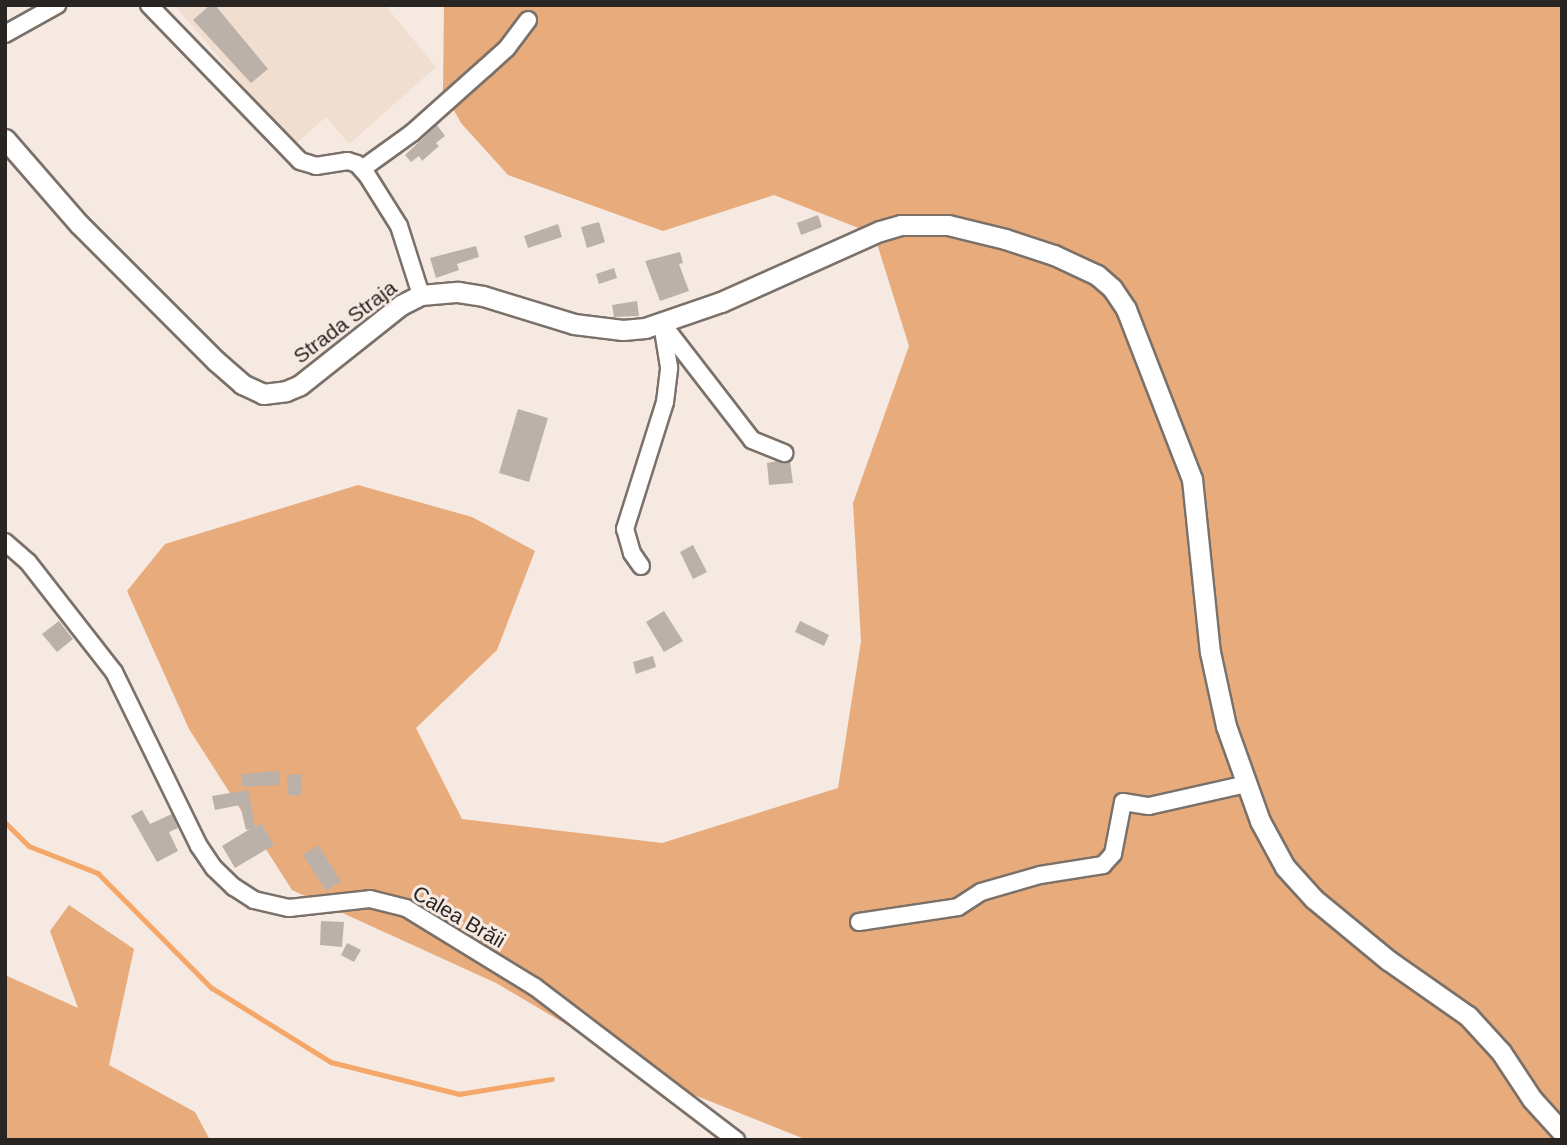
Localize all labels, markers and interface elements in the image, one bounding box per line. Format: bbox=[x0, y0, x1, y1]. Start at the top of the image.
street label: Strada Straja bbox=[288, 275, 402, 369]
street label: Calea Brăii bbox=[408, 880, 510, 954]

